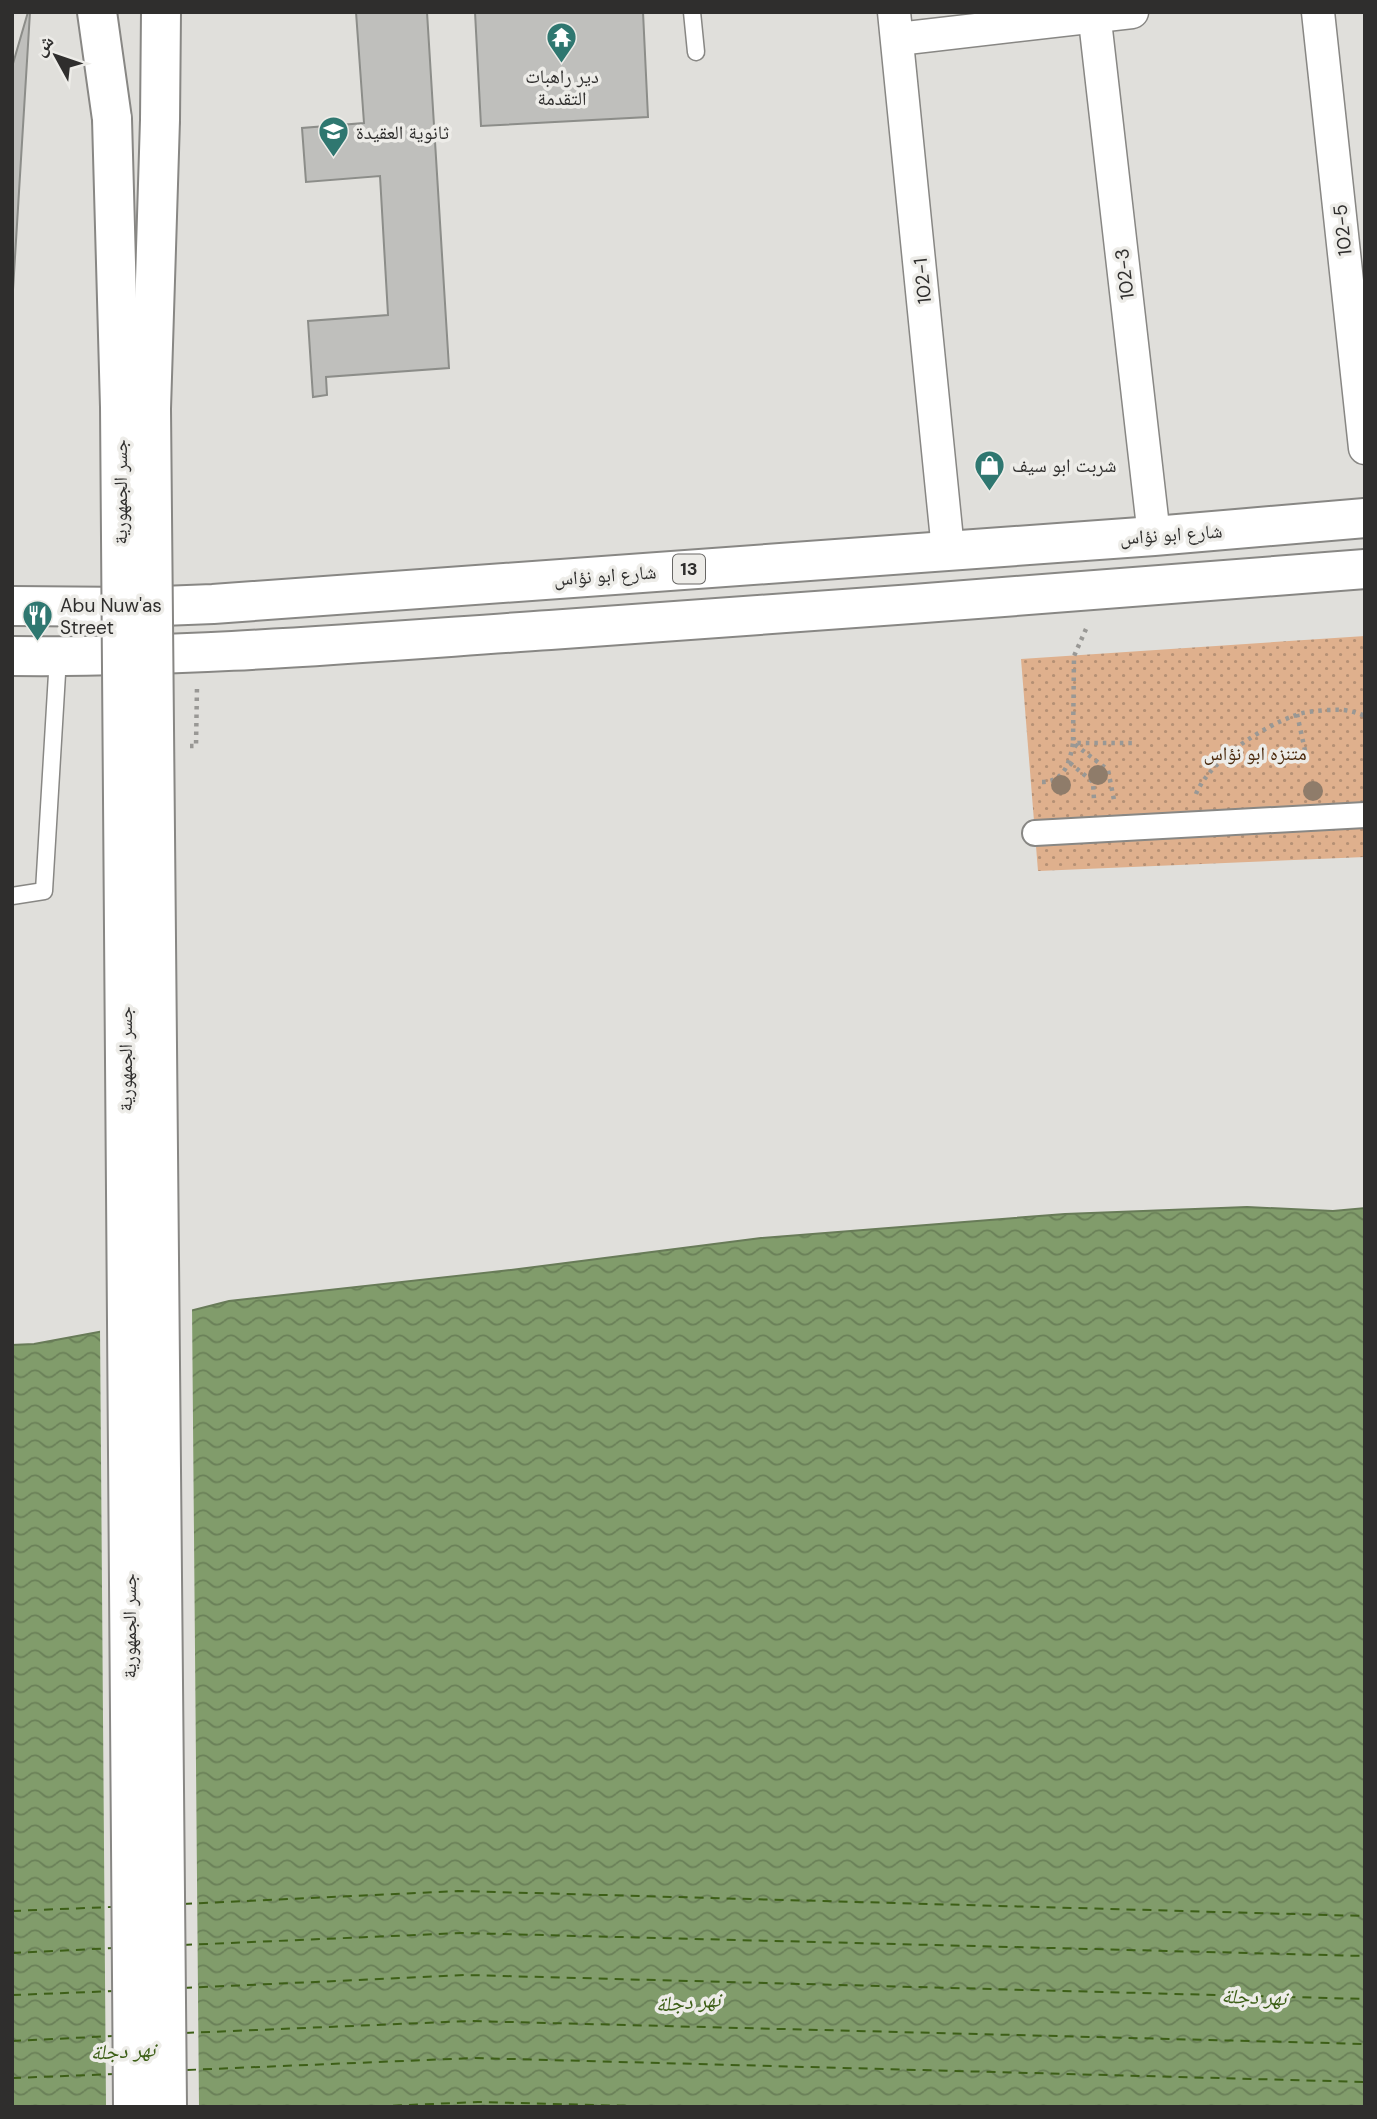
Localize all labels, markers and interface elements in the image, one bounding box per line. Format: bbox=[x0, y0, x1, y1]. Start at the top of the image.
temple icon: دير راهبات التقدمة bbox=[545, 20, 579, 64]
north arrow bbox=[21, 21, 91, 91]
text: ش bbox=[27, 30, 59, 61]
place label: دير راهبات التقدمة bbox=[525, 64, 599, 111]
school or university icon: ثانوية العقيدة bbox=[316, 115, 350, 159]
place label: ثانوية العقيدة bbox=[356, 120, 449, 145]
street label: 102-5 bbox=[1327, 203, 1358, 257]
street label: 102-3 bbox=[1109, 247, 1140, 301]
street label: 102-1 bbox=[908, 257, 937, 305]
street label: جسر الجمهورية bbox=[108, 439, 133, 545]
shop icon: شربت ابو سيف bbox=[972, 448, 1006, 492]
place label: شربت ابو سيف bbox=[1012, 453, 1117, 478]
street label: شارع ابو نؤاس bbox=[1119, 518, 1223, 551]
road number: 13 bbox=[673, 554, 705, 584]
street label: شارع ابو نؤاس bbox=[553, 559, 657, 592]
place label: Abu Nuw'as Street bbox=[60, 593, 162, 640]
restaurant icon: Abu Nuw'as Street bbox=[20, 599, 54, 643]
park label: متنزه ابو نؤاس bbox=[1203, 741, 1307, 766]
street label: جسر الجمهورية bbox=[113, 1006, 138, 1112]
street label: جسر الجمهورية bbox=[117, 1573, 142, 1679]
water label: نهر دجلة bbox=[1221, 1982, 1290, 2012]
water label: نهر دجلة bbox=[654, 1985, 725, 2019]
water label: نهر دجلة bbox=[90, 2035, 160, 2067]

